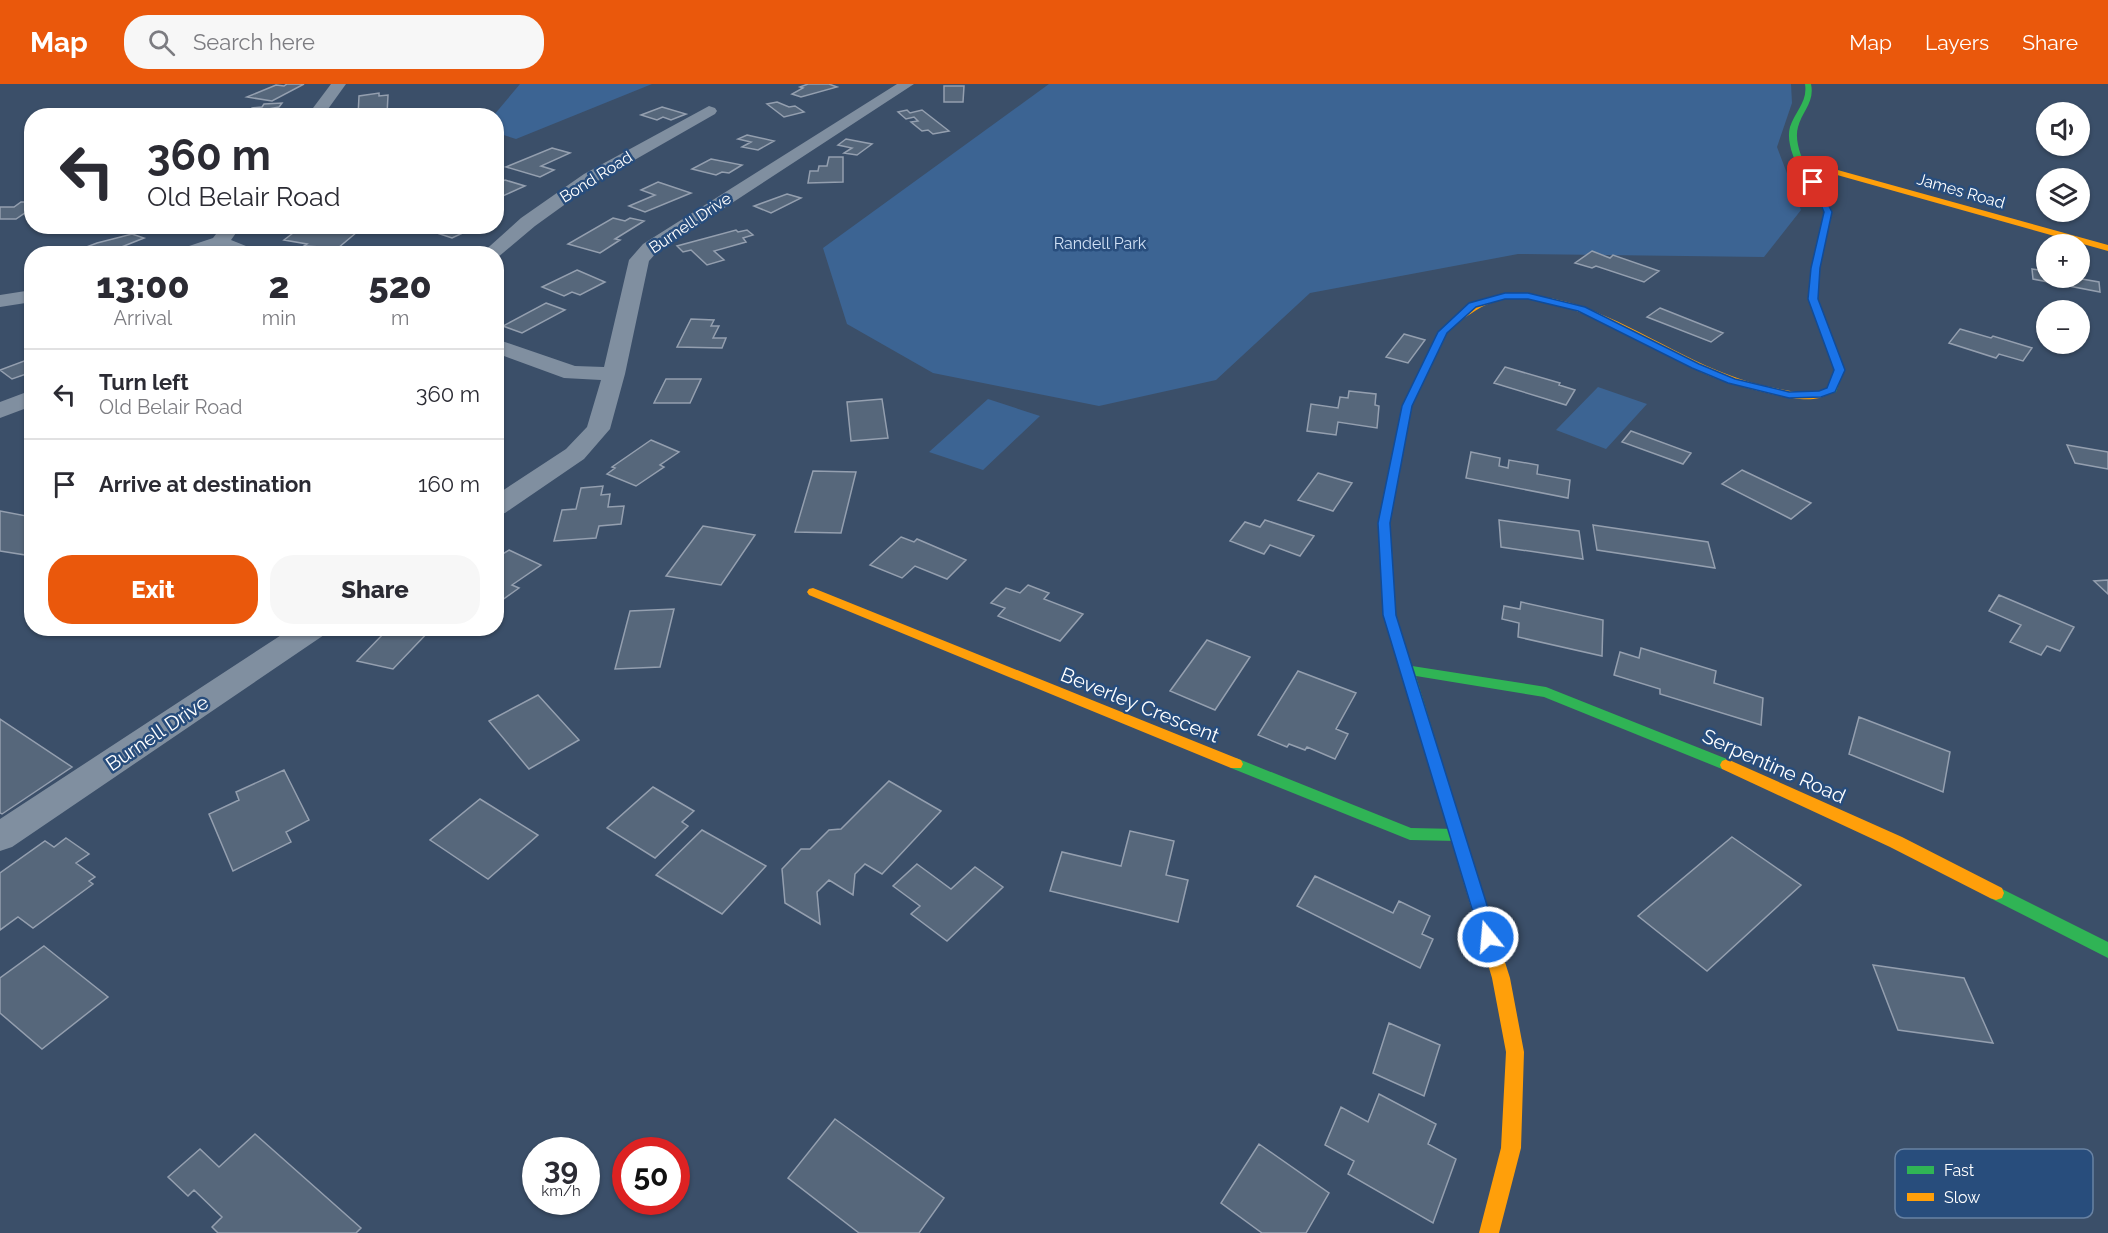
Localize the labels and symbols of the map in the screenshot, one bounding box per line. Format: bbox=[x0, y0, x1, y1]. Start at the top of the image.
street label: Bond Road bbox=[556, 147, 636, 207]
pin bbox=[1787, 156, 1838, 207]
street label: James Road bbox=[1915, 169, 2007, 213]
street label: Burnell Drive bbox=[645, 189, 735, 257]
park label: Randell Park bbox=[1054, 234, 1147, 253]
street label: Beverley Crescent bbox=[1057, 662, 1223, 748]
street label: Burnell Drive bbox=[101, 690, 213, 776]
street label: Serpentine Road bbox=[1699, 724, 1849, 808]
position arrow bbox=[1456, 905, 1520, 969]
speed limit sign: 50 bbox=[612, 1137, 690, 1215]
legend bbox=[1895, 1149, 2093, 1218]
text: Fast bbox=[1944, 1161, 1975, 1180]
text: Slow bbox=[1944, 1188, 1980, 1207]

